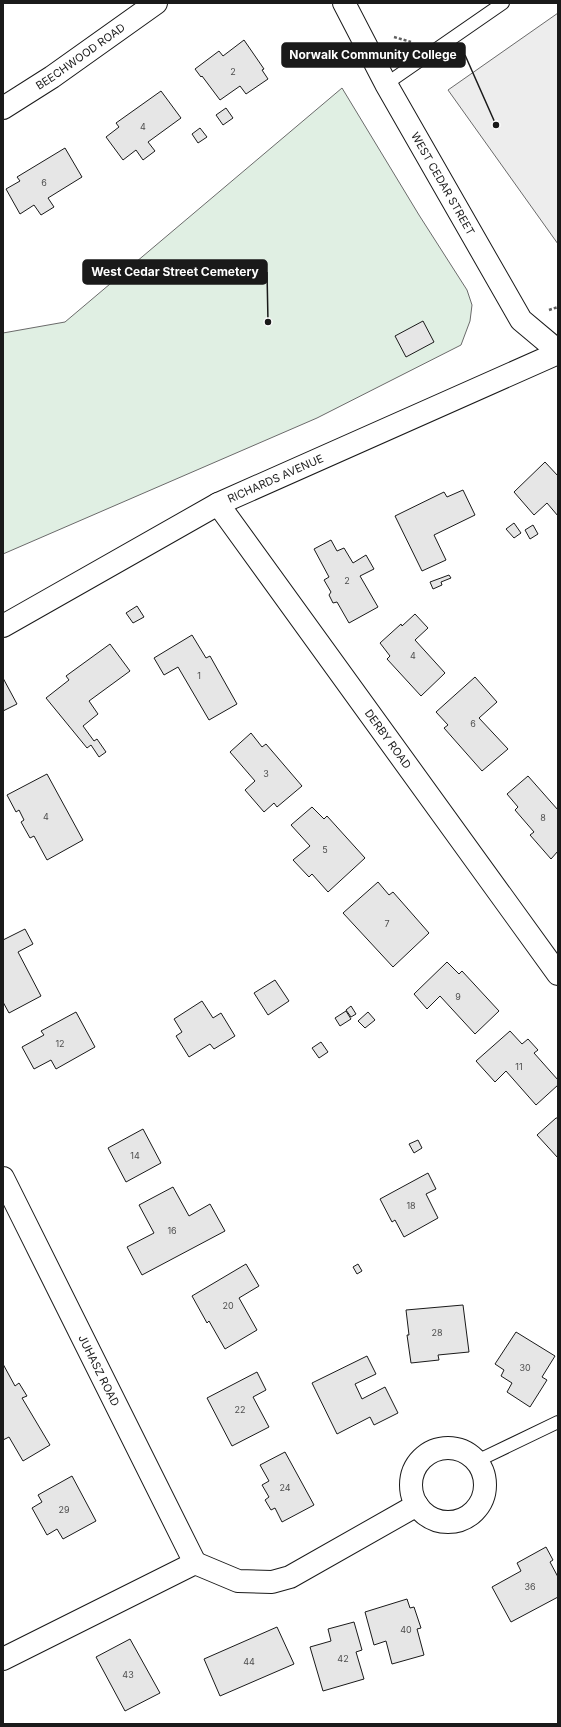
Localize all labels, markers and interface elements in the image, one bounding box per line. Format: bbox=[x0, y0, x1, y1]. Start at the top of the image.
street label: BEECHWOOD ROAD bbox=[33, 20, 128, 93]
callout: Norwalk Community College bbox=[282, 43, 465, 67]
text: Norwalk Community College bbox=[289, 47, 457, 62]
house number: 2 bbox=[230, 66, 236, 77]
house number: 4 bbox=[140, 121, 146, 132]
street label: WEST CEDAR STREET bbox=[408, 130, 478, 238]
house number: 6 bbox=[41, 177, 47, 188]
callout: West Cedar Street Cemetery bbox=[83, 260, 267, 284]
text: West Cedar Street Cemetery bbox=[91, 264, 260, 279]
street label: RICHARDS AVENUE bbox=[225, 451, 325, 506]
house number: 2 bbox=[344, 575, 350, 586]
house number: 4 bbox=[410, 650, 416, 661]
house number: 1 bbox=[197, 670, 201, 681]
street label: DERBY ROAD bbox=[362, 706, 414, 772]
house number: 6 bbox=[470, 718, 476, 729]
house number: 3 bbox=[263, 768, 269, 779]
house number: 4 bbox=[43, 811, 49, 822]
house number: 8 bbox=[540, 812, 546, 823]
house number: 5 bbox=[322, 844, 328, 855]
house number: 7 bbox=[384, 918, 390, 929]
house number: 9 bbox=[455, 991, 461, 1002]
house number: 12 bbox=[55, 1038, 65, 1049]
house number: 11 bbox=[515, 1061, 523, 1072]
house number: 14 bbox=[130, 1150, 140, 1161]
house number: 18 bbox=[406, 1200, 416, 1211]
house number: 16 bbox=[167, 1225, 177, 1236]
house number: 20 bbox=[222, 1300, 234, 1311]
house number: 28 bbox=[431, 1327, 443, 1338]
street label: JUHASZ ROAD bbox=[75, 1332, 123, 1408]
house number: 30 bbox=[519, 1362, 531, 1373]
house number: 22 bbox=[235, 1404, 245, 1415]
house number: 24 bbox=[279, 1482, 291, 1493]
house number: 29 bbox=[58, 1504, 70, 1515]
house number: 36 bbox=[524, 1581, 536, 1592]
house number: 40 bbox=[400, 1624, 412, 1635]
house number: 42 bbox=[337, 1653, 349, 1664]
house number: 44 bbox=[243, 1656, 255, 1667]
house number: 43 bbox=[122, 1669, 134, 1680]

